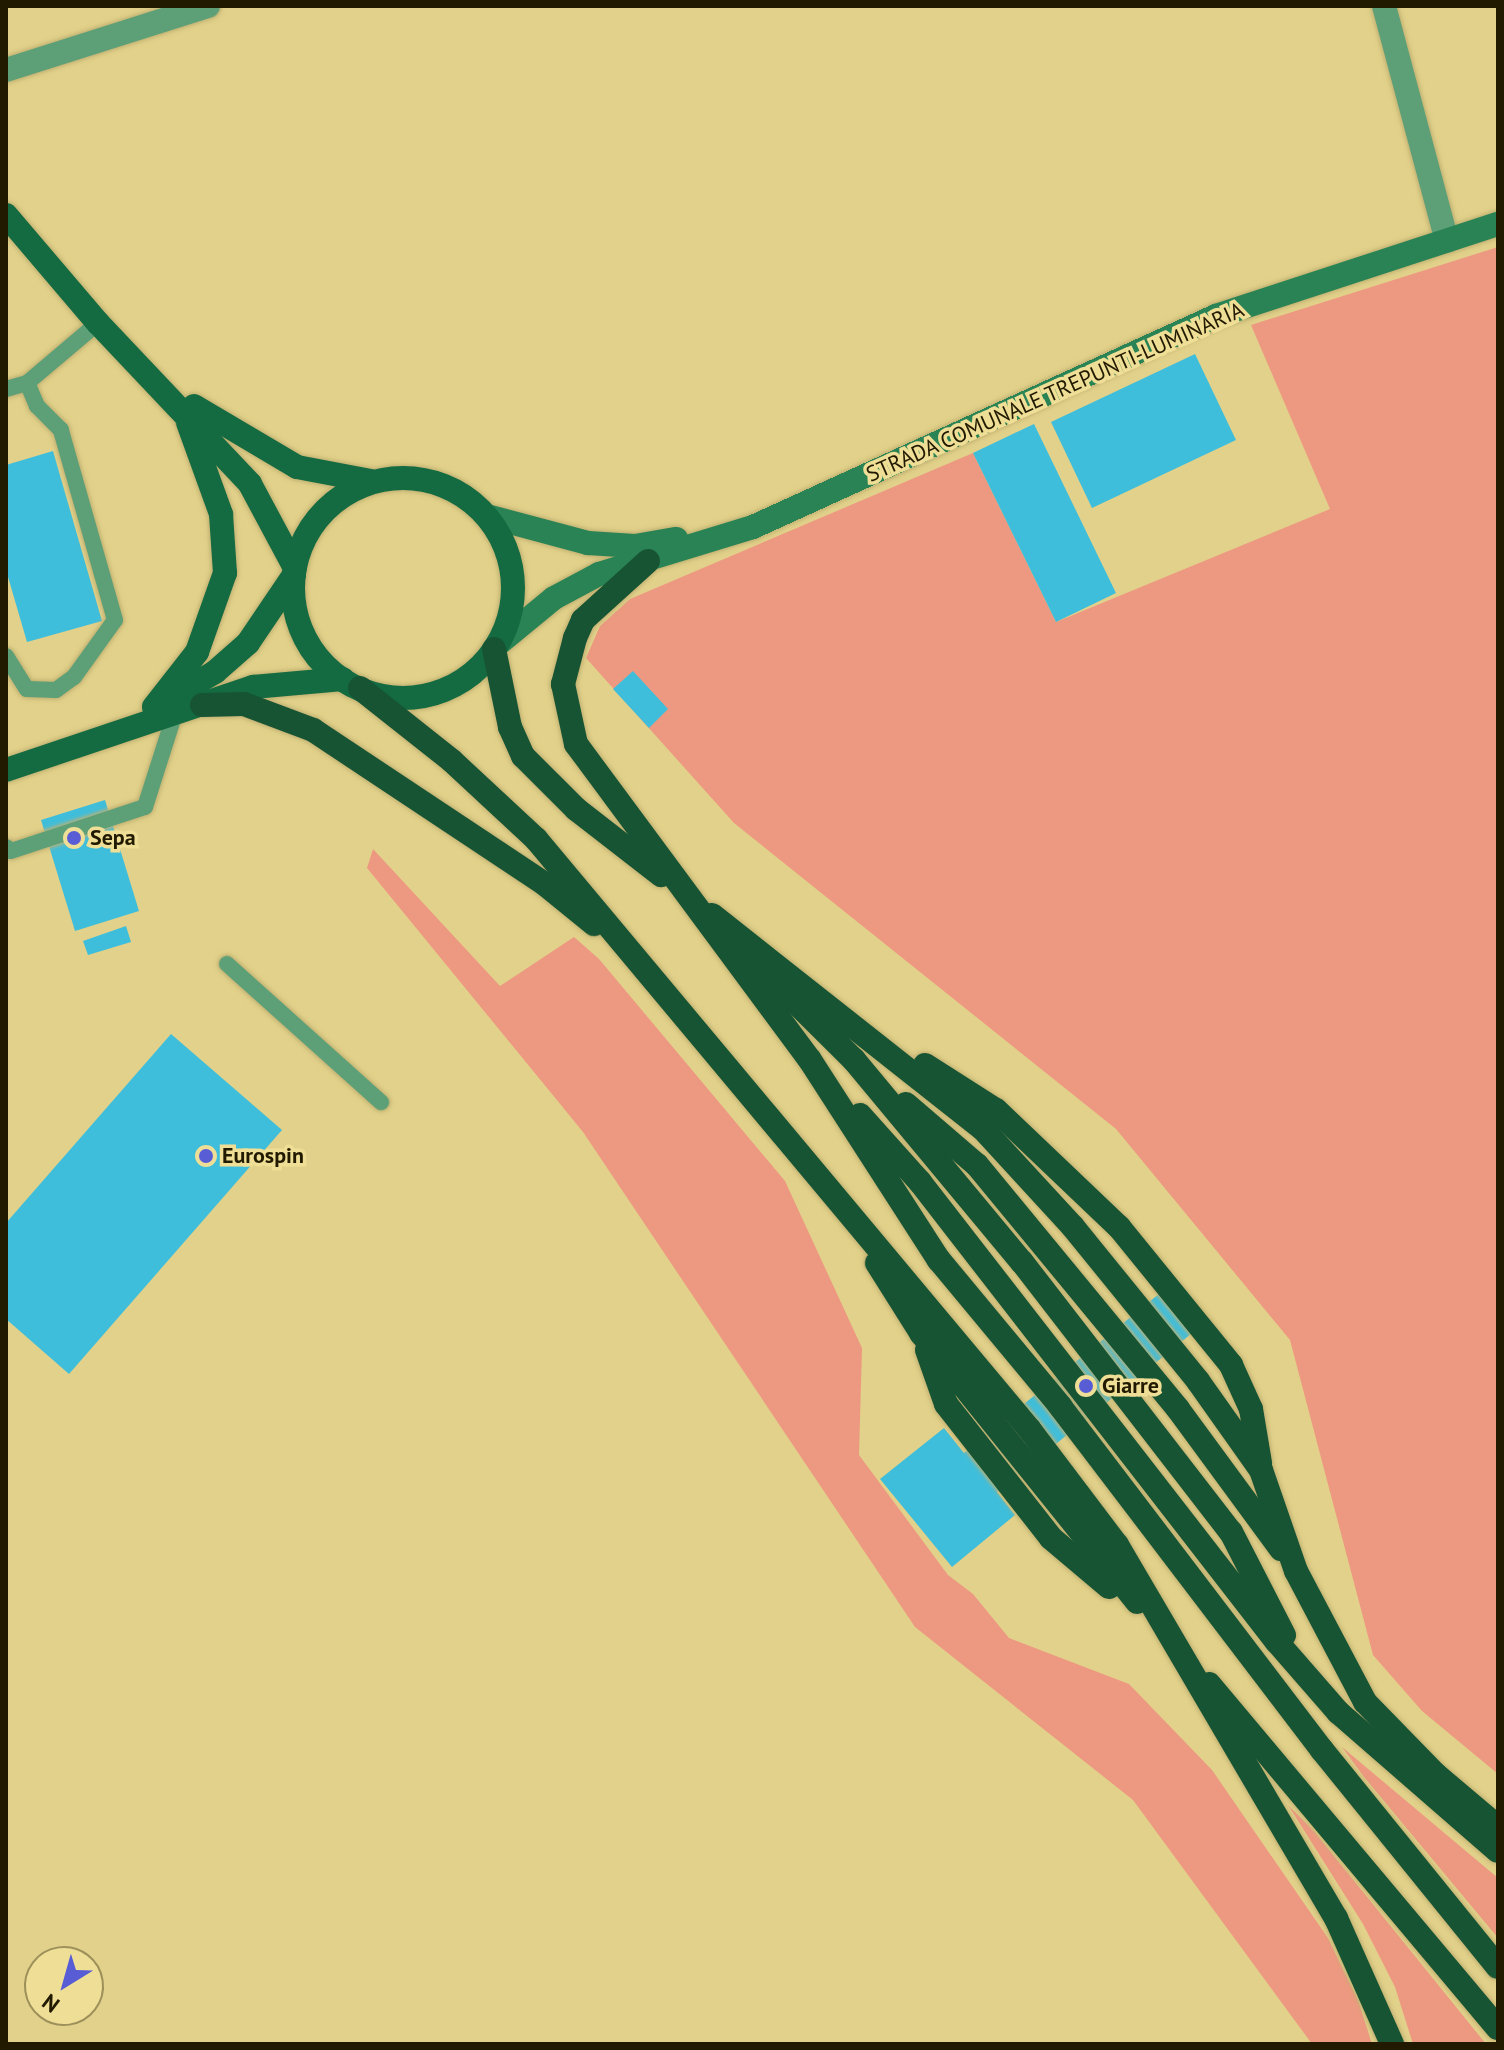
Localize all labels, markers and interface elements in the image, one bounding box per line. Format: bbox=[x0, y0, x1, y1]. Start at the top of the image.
street label: STRADA COMUNALE TREPUNTI-LUMINARIA bbox=[861, 296, 1249, 488]
place label: Sepa bbox=[90, 825, 136, 851]
marker: Sepa bbox=[65, 829, 83, 847]
place label: Eurospin bbox=[222, 1143, 304, 1169]
marker: Eurospin bbox=[197, 1147, 215, 1165]
place label: Giarre bbox=[1102, 1373, 1159, 1399]
marker: Giarre bbox=[1077, 1377, 1095, 1395]
north arrow bbox=[24, 1946, 104, 2026]
text: N bbox=[37, 1988, 65, 2019]

